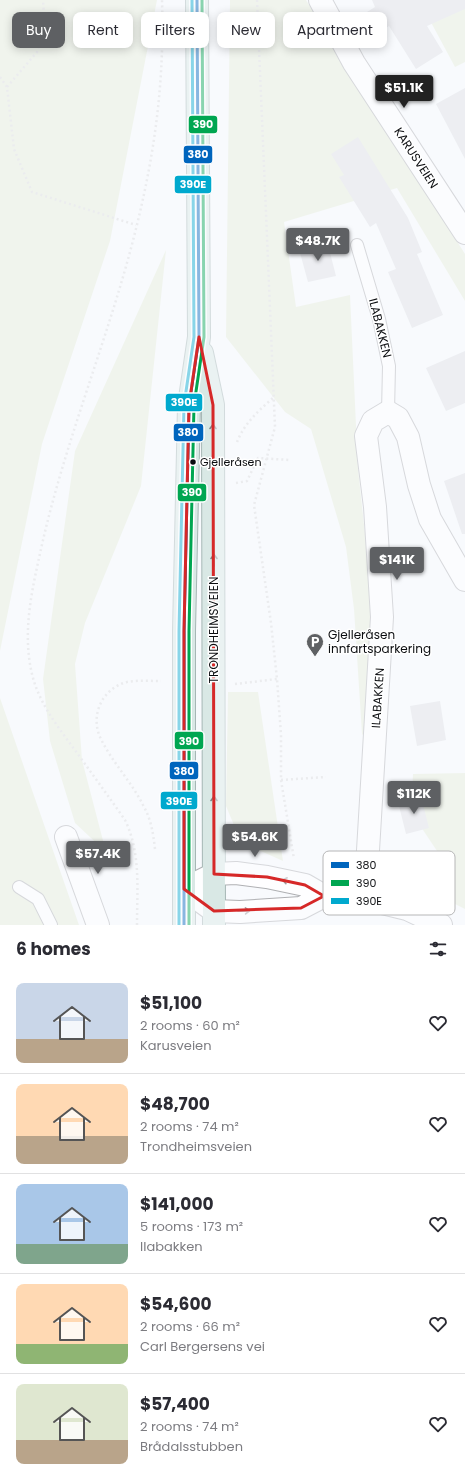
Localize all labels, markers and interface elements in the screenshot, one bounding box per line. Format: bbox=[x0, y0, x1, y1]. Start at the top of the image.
chip: Buy bbox=[12, 12, 65, 48]
chip: Rent bbox=[73, 12, 133, 48]
chip: Filters bbox=[141, 12, 209, 48]
chip: New bbox=[217, 12, 275, 48]
chip: Apartment bbox=[283, 12, 387, 48]
pin: $51.1K bbox=[371, 75, 437, 109]
text: $51.1K bbox=[384, 78, 424, 97]
line badge: 390 bbox=[188, 115, 218, 134]
text: 390 bbox=[193, 116, 213, 132]
street label: KARUSVEIEN bbox=[390, 124, 442, 192]
line badge: 380 bbox=[183, 145, 213, 164]
text: 380 bbox=[188, 146, 208, 162]
line badge: 390E bbox=[174, 175, 212, 194]
text: 390E bbox=[180, 176, 206, 192]
pin: $48.7K bbox=[285, 228, 351, 262]
text: $48.7K bbox=[295, 231, 341, 250]
street label: ILABAKKEN bbox=[365, 296, 396, 359]
line badge: 390E bbox=[165, 393, 203, 412]
text: 390E bbox=[171, 394, 197, 410]
line badge: 380 bbox=[173, 423, 204, 442]
text: 380 bbox=[178, 424, 198, 440]
one-way arrow bbox=[209, 424, 217, 437]
place label: Gjelleråsen bbox=[200, 454, 261, 470]
marker: Gjelleråsen bbox=[188, 457, 198, 467]
line badge: 390 bbox=[177, 483, 207, 502]
text: 390 bbox=[182, 484, 202, 500]
pin: $141K bbox=[369, 547, 425, 581]
text: $141K bbox=[379, 550, 415, 569]
one-way arrow bbox=[210, 554, 217, 567]
street label: TRONDHEIMSVEIEN bbox=[205, 577, 222, 683]
place label: Gjelleråsen innfartsparkering bbox=[328, 626, 431, 657]
parking icon: Gjelleråsen innfartsparkering bbox=[305, 632, 325, 657]
street label: ILABAKKEN bbox=[367, 667, 388, 729]
line badge: 390 bbox=[174, 731, 204, 750]
text: 390 bbox=[179, 733, 199, 749]
line badge: 380 bbox=[169, 761, 199, 780]
text: 380 bbox=[174, 763, 194, 779]
pin: $112K bbox=[386, 781, 442, 815]
text: $112K bbox=[397, 784, 431, 803]
line badge: 390E bbox=[160, 791, 198, 810]
text: 390E bbox=[166, 793, 192, 809]
one-way arrow bbox=[210, 796, 218, 809]
pin: $54.6K bbox=[222, 824, 288, 858]
text: $54.6K bbox=[232, 827, 278, 846]
pin: $57.4K bbox=[65, 841, 131, 875]
text: $57.4K bbox=[75, 844, 121, 863]
legend bbox=[323, 851, 455, 915]
text: 380 bbox=[356, 857, 376, 873]
text: 390 bbox=[356, 875, 376, 891]
one-way arrow bbox=[282, 877, 295, 885]
text: 390E bbox=[356, 893, 382, 909]
one-way arrow bbox=[237, 908, 250, 915]
text: 6 homes bbox=[16, 937, 91, 961]
icon: filters bbox=[427, 938, 449, 960]
text: $51,100 bbox=[140, 991, 202, 1015]
icon: home bbox=[48, 999, 96, 1047]
icon: heart bbox=[427, 1012, 449, 1034]
text: 2 rooms · 60 m² bbox=[140, 1016, 240, 1035]
text: Karusveien bbox=[140, 1036, 211, 1055]
text: $48,700 bbox=[140, 1092, 210, 1116]
icon: home bbox=[48, 1100, 96, 1148]
icon: heart bbox=[427, 1113, 449, 1135]
text: 2 rooms · 74 m² bbox=[140, 1117, 239, 1136]
text: Trondheimsveien bbox=[140, 1137, 252, 1156]
text: $141,000 bbox=[140, 1192, 214, 1216]
icon: home bbox=[48, 1200, 96, 1248]
icon: heart bbox=[427, 1213, 449, 1235]
text: 5 rooms · 173 m² bbox=[140, 1217, 243, 1236]
text: Ilabakken bbox=[140, 1237, 203, 1256]
text: $54,600 bbox=[140, 1292, 212, 1316]
icon: home bbox=[48, 1300, 96, 1348]
icon: heart bbox=[427, 1313, 449, 1335]
text: 2 rooms · 66 m² bbox=[140, 1317, 240, 1336]
text: Carl Bergersens vei bbox=[140, 1337, 265, 1356]
text: $57,400 bbox=[140, 1392, 210, 1416]
icon: home bbox=[48, 1400, 96, 1448]
icon: heart bbox=[427, 1413, 449, 1435]
text: 2 rooms · 74 m² bbox=[140, 1417, 239, 1436]
text: Brådalsstubben bbox=[140, 1437, 243, 1456]

